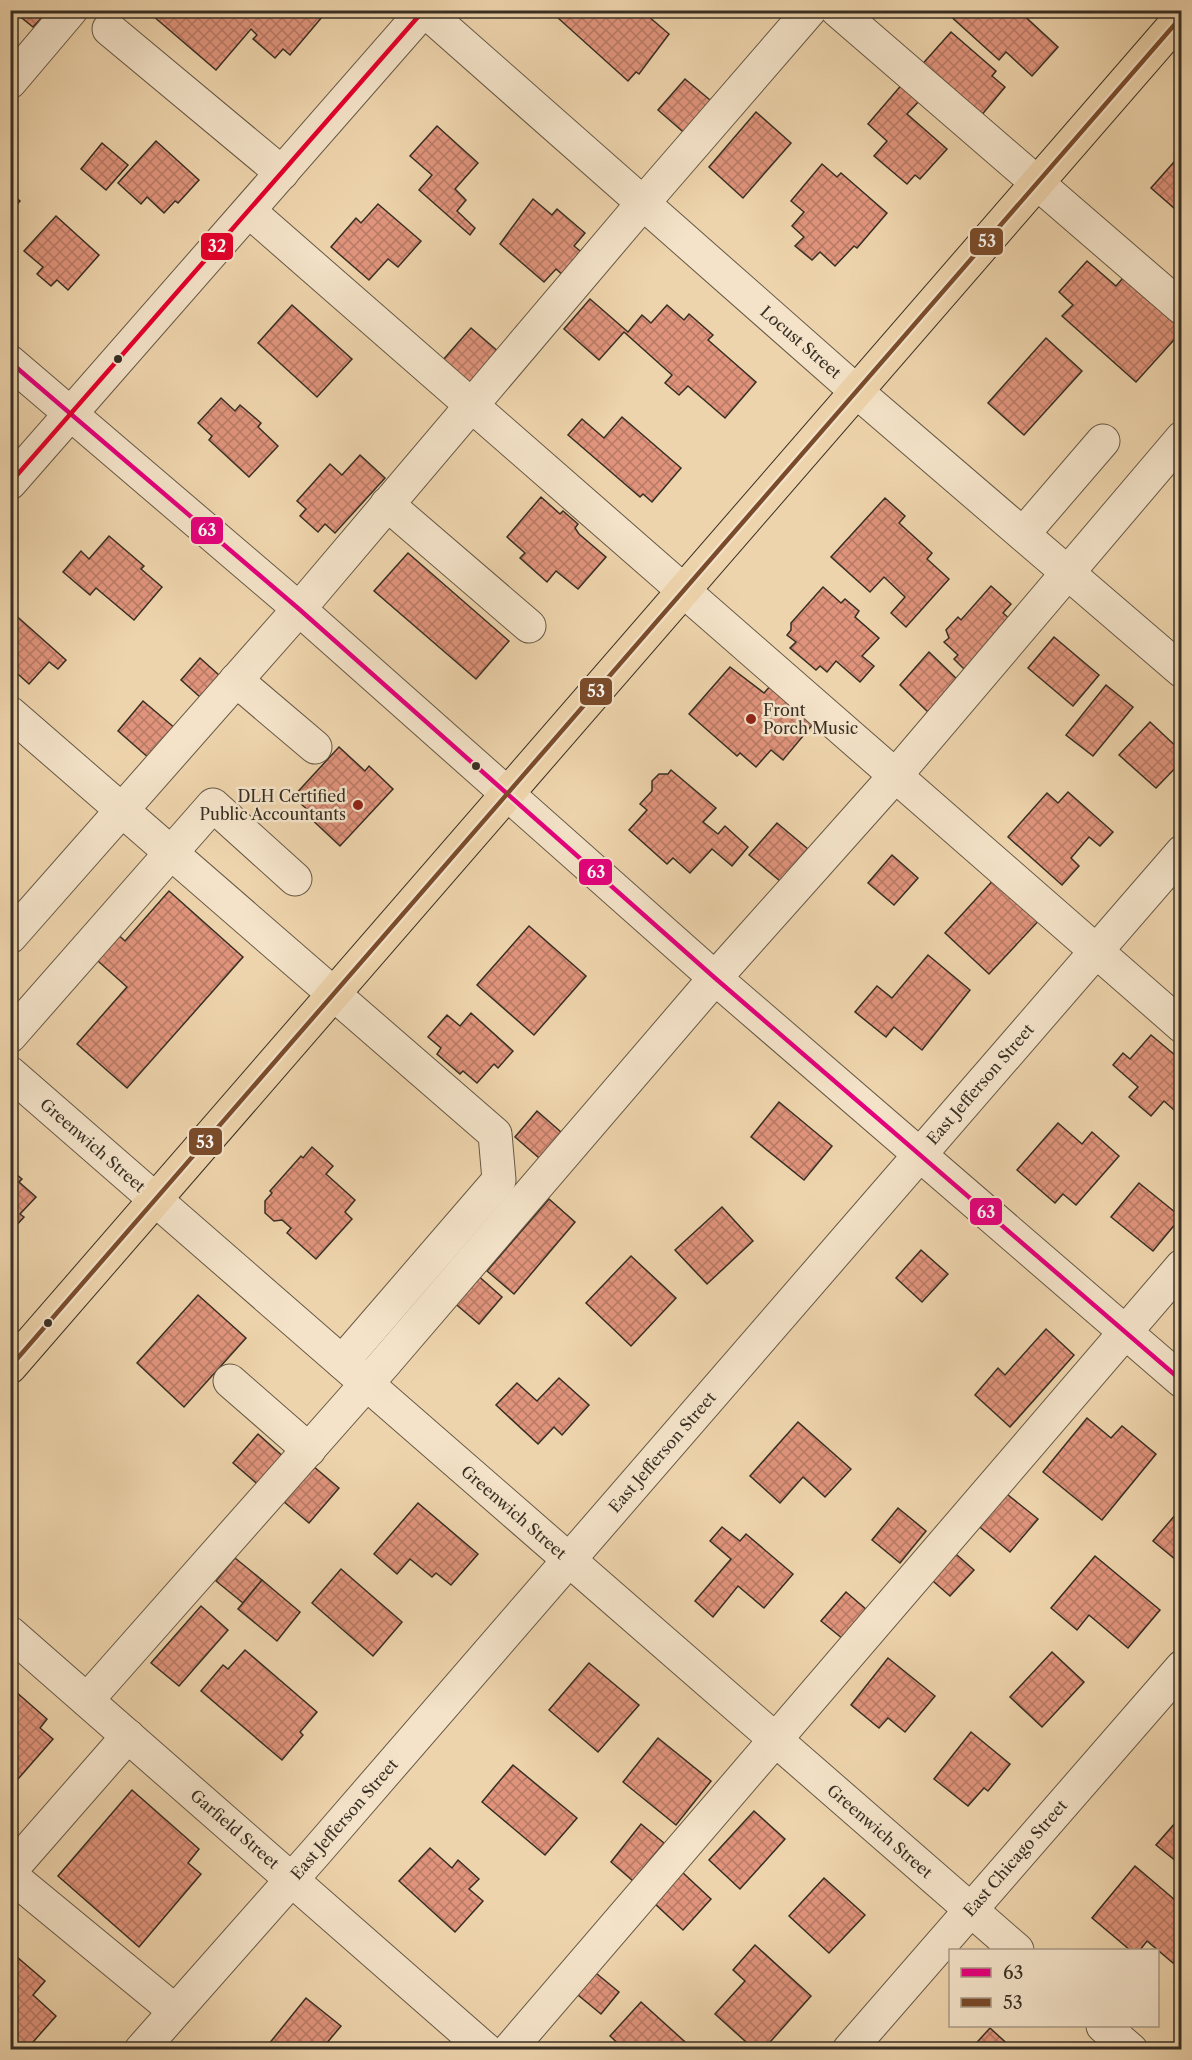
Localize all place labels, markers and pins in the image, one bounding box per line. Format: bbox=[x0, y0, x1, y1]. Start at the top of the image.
unlabelled marker bbox=[112, 353, 124, 365]
place label: Front Porch Music bbox=[763, 700, 858, 738]
marker: Front Porch Music bbox=[744, 712, 758, 726]
unlabelled marker bbox=[470, 760, 482, 772]
place label: DLH Certified Public Accountants bbox=[199, 786, 346, 824]
marker: DLH Certified Public Accountants bbox=[351, 798, 365, 812]
unlabelled marker bbox=[42, 1317, 54, 1329]

